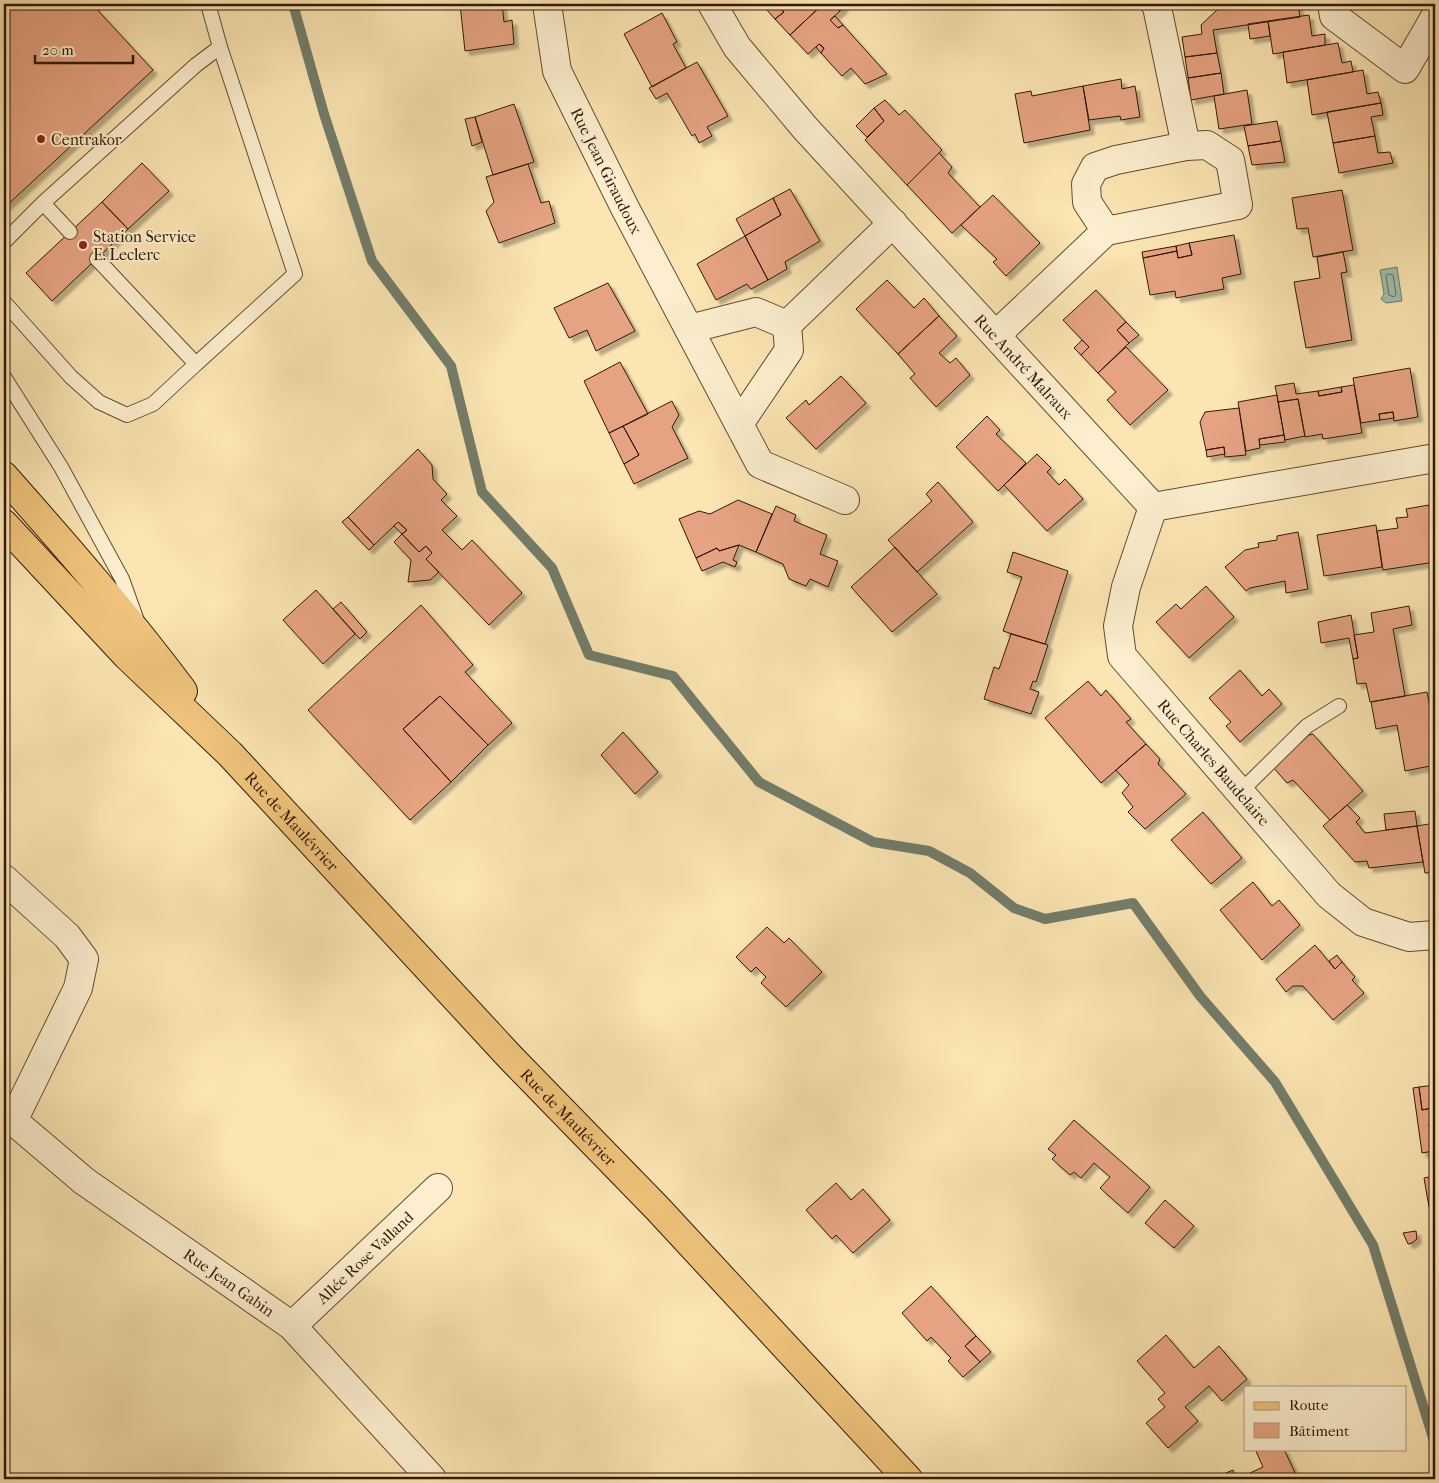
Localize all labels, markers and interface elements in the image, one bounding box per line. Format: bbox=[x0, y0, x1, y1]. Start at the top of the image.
scale bar bbox=[35, 32, 132, 64]
text: 20 m bbox=[42, 41, 74, 59]
street label: Rue Jean Giraudoux bbox=[567, 105, 646, 238]
place label: Centrakor bbox=[51, 130, 122, 149]
marker: Centrakor bbox=[35, 133, 47, 145]
place label: Station Service E. Leclerc bbox=[93, 227, 196, 264]
marker: Station Service E. Leclerc bbox=[77, 239, 89, 251]
street label: Rue André Malraux bbox=[970, 310, 1077, 424]
street label: Rue Charles Baudelaire bbox=[1153, 695, 1274, 830]
street label: Rue de Maulévrier bbox=[241, 768, 343, 875]
street label: Rue de Maulévrier bbox=[516, 1065, 620, 1170]
street label: Allée Rose Valland bbox=[312, 1207, 418, 1309]
street label: Rue Jean Gabin bbox=[180, 1244, 279, 1321]
legend bbox=[1244, 1386, 1406, 1450]
text: Route bbox=[1289, 1396, 1329, 1414]
text: Bâtiment bbox=[1289, 1422, 1350, 1440]

